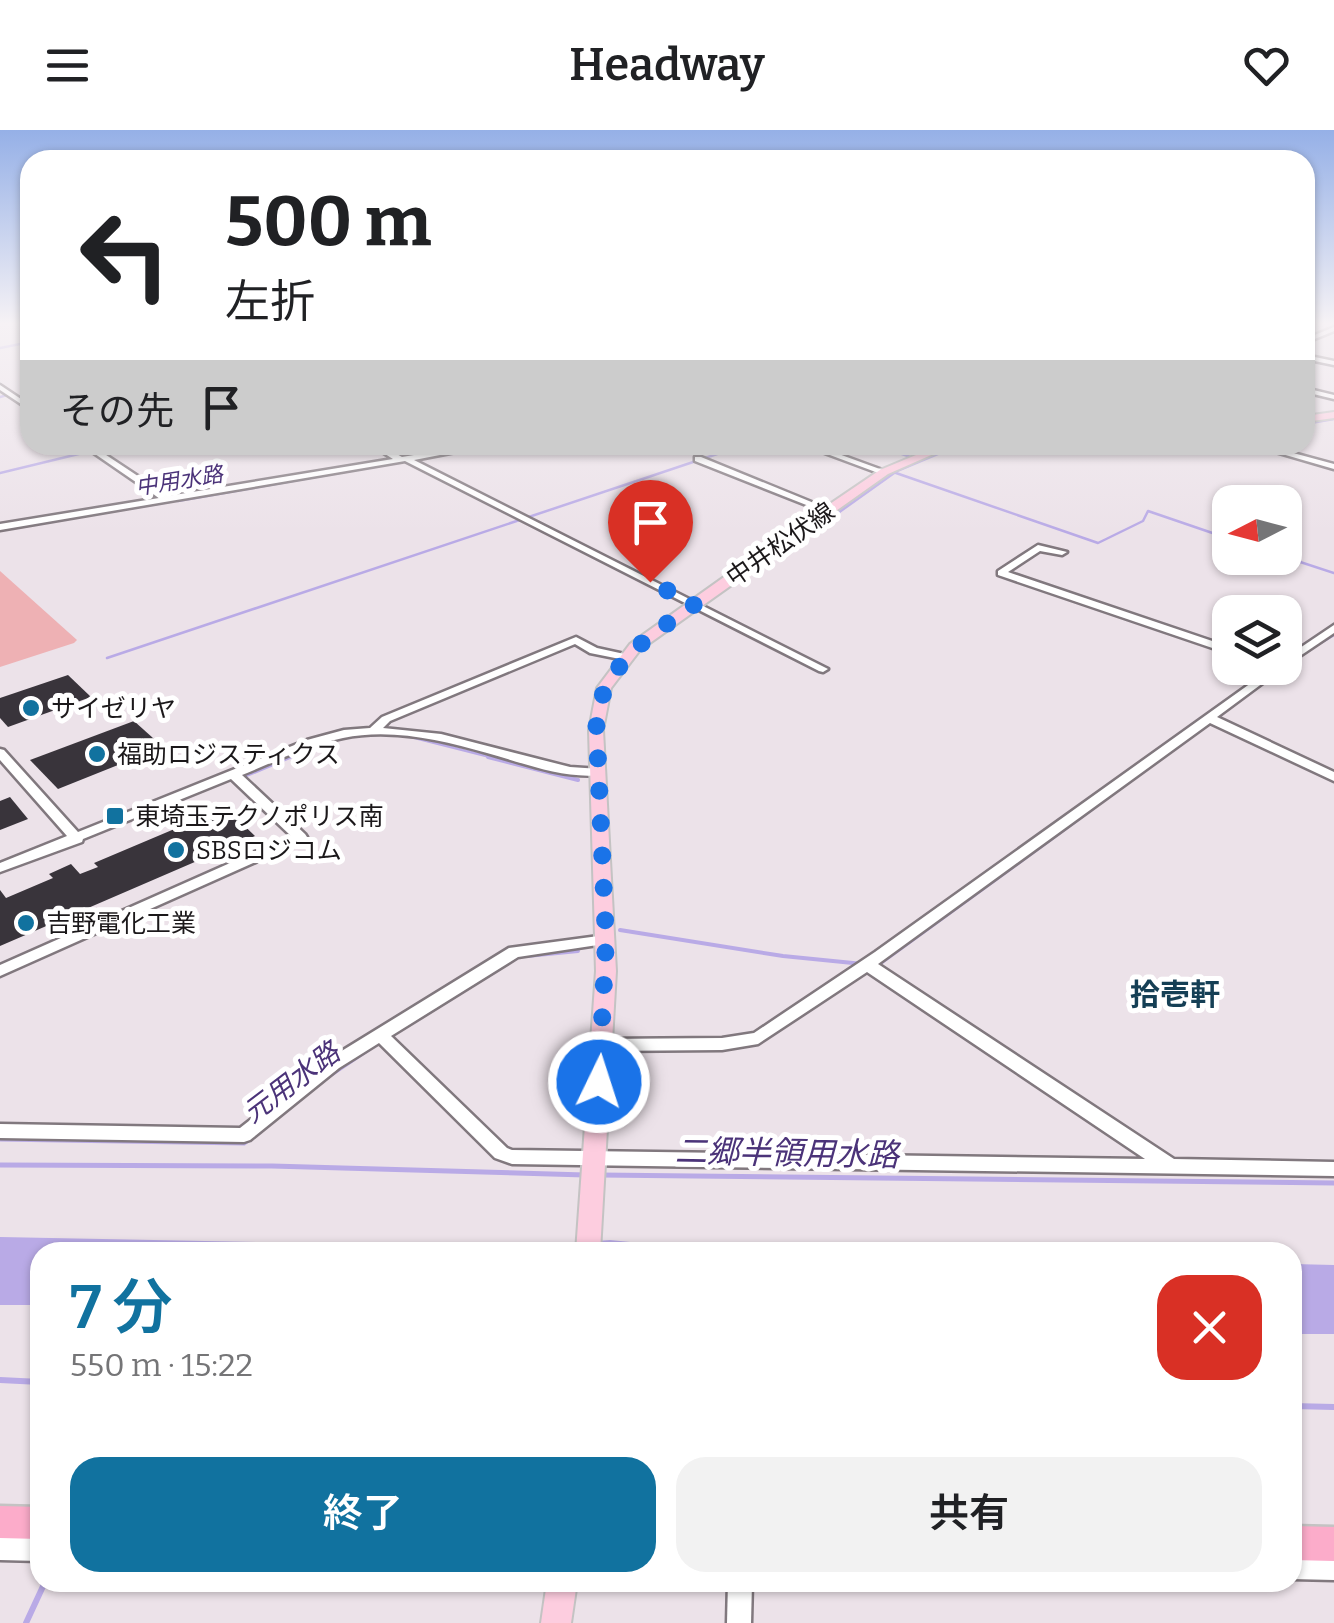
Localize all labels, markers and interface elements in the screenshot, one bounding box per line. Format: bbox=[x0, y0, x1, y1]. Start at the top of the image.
icon: menu bbox=[40, 38, 95, 93]
text: Headway bbox=[569, 38, 765, 92]
icon: heart bbox=[1239, 38, 1294, 93]
text: 500 m bbox=[225, 180, 432, 264]
icon: left bbox=[60, 190, 190, 320]
text: 左折 bbox=[225, 275, 315, 329]
icon: arrive bbox=[194, 380, 249, 435]
text: その先 bbox=[60, 388, 174, 434]
water label: 中用水路 bbox=[134, 460, 227, 501]
pin bbox=[608, 480, 693, 583]
north arrow bbox=[1212, 485, 1302, 575]
map controls bbox=[1212, 485, 1302, 685]
icon: arrive bbox=[623, 495, 678, 550]
street label: 中井松伏線 bbox=[721, 497, 840, 593]
button: layers bbox=[1212, 595, 1302, 685]
place label: サイゼリヤ bbox=[51, 694, 176, 724]
marker: サイゼリヤ bbox=[20, 697, 42, 719]
place label: 福助ロジスティクス bbox=[117, 740, 340, 770]
marker: 福助ロジスティクス bbox=[86, 743, 108, 765]
place label: 東埼玉テクノポリス南 bbox=[135, 802, 384, 832]
marker: 東埼玉テクノポリス南 bbox=[104, 805, 126, 827]
place label: SBSロジコム bbox=[196, 836, 342, 866]
marker: SBSロジコム bbox=[165, 839, 187, 861]
place label: 吉野電化工業 bbox=[46, 909, 196, 939]
marker: 吉野電化工業 bbox=[15, 912, 37, 934]
district label: 拾壱軒 bbox=[1130, 977, 1220, 1013]
position arrow bbox=[547, 1030, 651, 1134]
water label: 元用水路 bbox=[237, 1034, 348, 1129]
water label: 二郷半領用水路 bbox=[675, 1132, 902, 1174]
text: 7 分 bbox=[70, 1272, 173, 1344]
button: close bbox=[1157, 1275, 1262, 1380]
text: 550 m · 15:22 bbox=[70, 1346, 253, 1384]
button: 終了 bbox=[70, 1457, 656, 1572]
button: 共有 bbox=[676, 1457, 1262, 1572]

